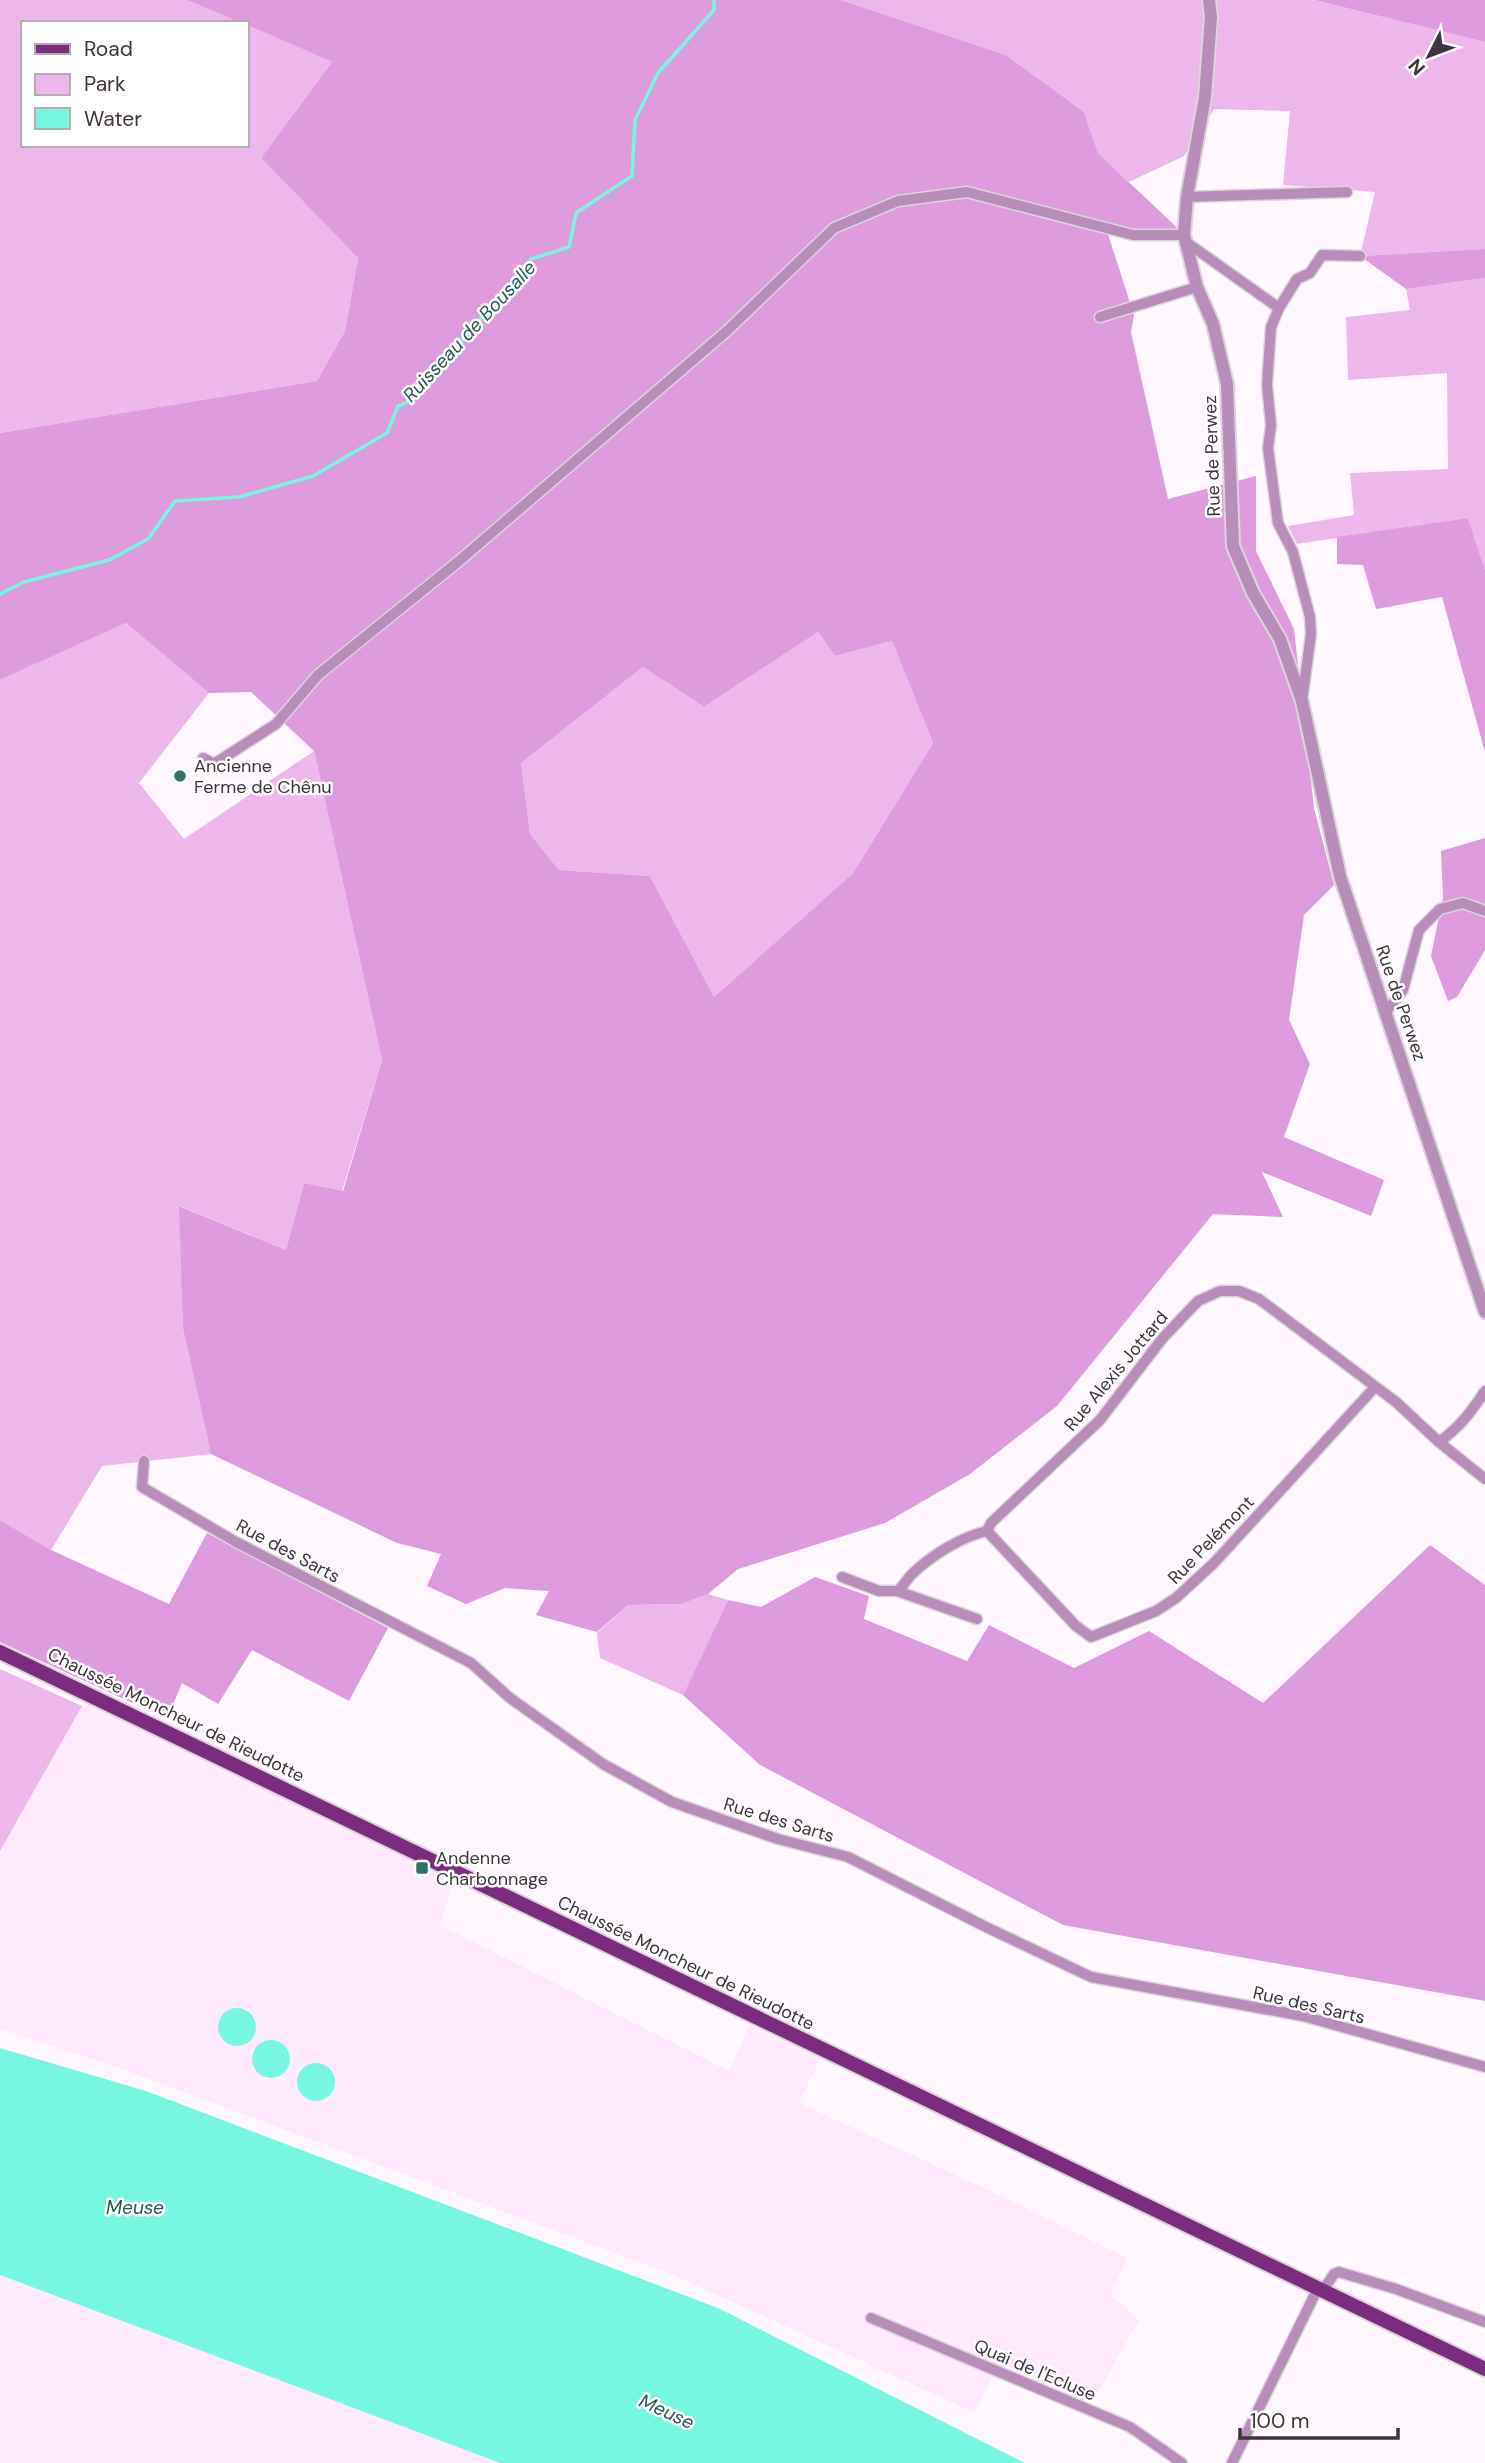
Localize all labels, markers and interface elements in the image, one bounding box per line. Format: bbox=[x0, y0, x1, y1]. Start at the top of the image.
legend bbox=[21, 21, 248, 147]
north arrow bbox=[1394, 21, 1464, 91]
text: Road bbox=[84, 35, 133, 63]
text: N bbox=[1403, 54, 1431, 81]
text: Park bbox=[84, 70, 126, 98]
text: Water bbox=[84, 105, 142, 133]
water label: Ruisseau de Bousalle bbox=[397, 255, 541, 407]
street label: Rue de Perwez bbox=[1198, 395, 1226, 517]
place label: Ancienne Ferme de Chênu bbox=[194, 754, 332, 799]
marker: Ancienne Ferme de Chênu bbox=[172, 768, 188, 784]
street label: Rue de Perwez bbox=[1370, 942, 1432, 1064]
street label: Rue Alexis Jottard bbox=[1059, 1306, 1173, 1436]
street label: Rue Pelémont bbox=[1163, 1490, 1259, 1590]
street label: Rue des Sarts bbox=[232, 1514, 344, 1588]
street label: Chaussée Moncheur de Rieudotte bbox=[44, 1642, 308, 1788]
street label: Rue des Sarts bbox=[721, 1792, 837, 1848]
place label: Andenne Charbonnage bbox=[436, 1846, 548, 1891]
marker: Andenne Charbonnage bbox=[414, 1860, 430, 1876]
street label: Chaussée Moncheur de Rieudotte bbox=[554, 1890, 818, 2036]
street label: Rue des Sarts bbox=[1251, 1980, 1367, 2030]
water label: Meuse bbox=[106, 2195, 164, 2220]
street label: Quai de l'Ecluse bbox=[970, 2333, 1100, 2407]
water label: Meuse bbox=[635, 2388, 698, 2435]
scale bar bbox=[1240, 2396, 1398, 2440]
text: 100 m bbox=[1250, 2407, 1310, 2435]

